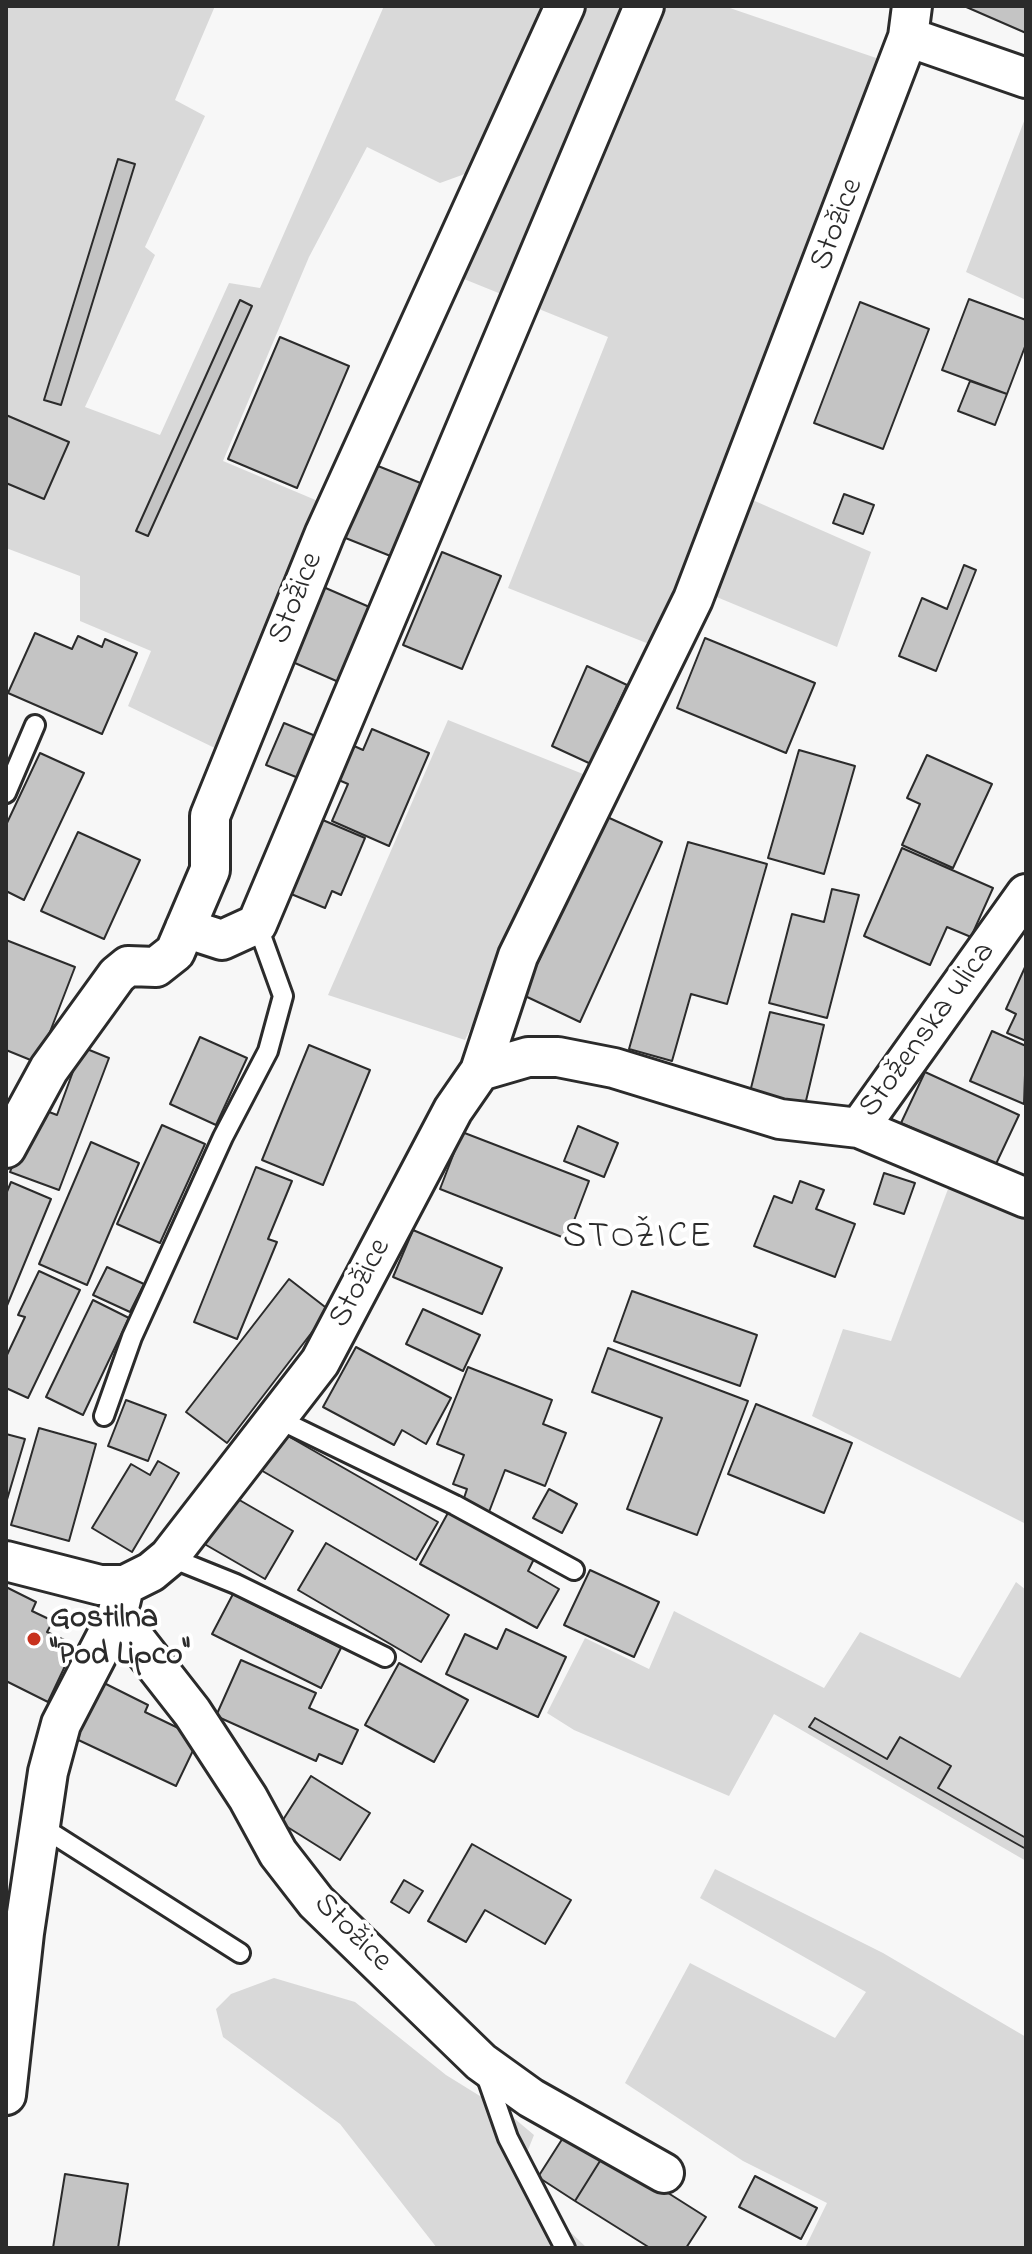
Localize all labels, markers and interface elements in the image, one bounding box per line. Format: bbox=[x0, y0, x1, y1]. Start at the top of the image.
street label: Stožice bbox=[804, 173, 874, 277]
street label: Stožice bbox=[262, 547, 334, 651]
street label: Stoženska ulica bbox=[852, 936, 1006, 1126]
district label: STOŽICE bbox=[563, 1218, 713, 1262]
street label: Stožice bbox=[323, 1233, 401, 1335]
place label: Gostilna "Pod Lipco" bbox=[50, 1602, 190, 1677]
marker: Gostilna "Pod Lipco" bbox=[25, 1630, 43, 1648]
street label: Stožice bbox=[304, 1887, 398, 1981]

